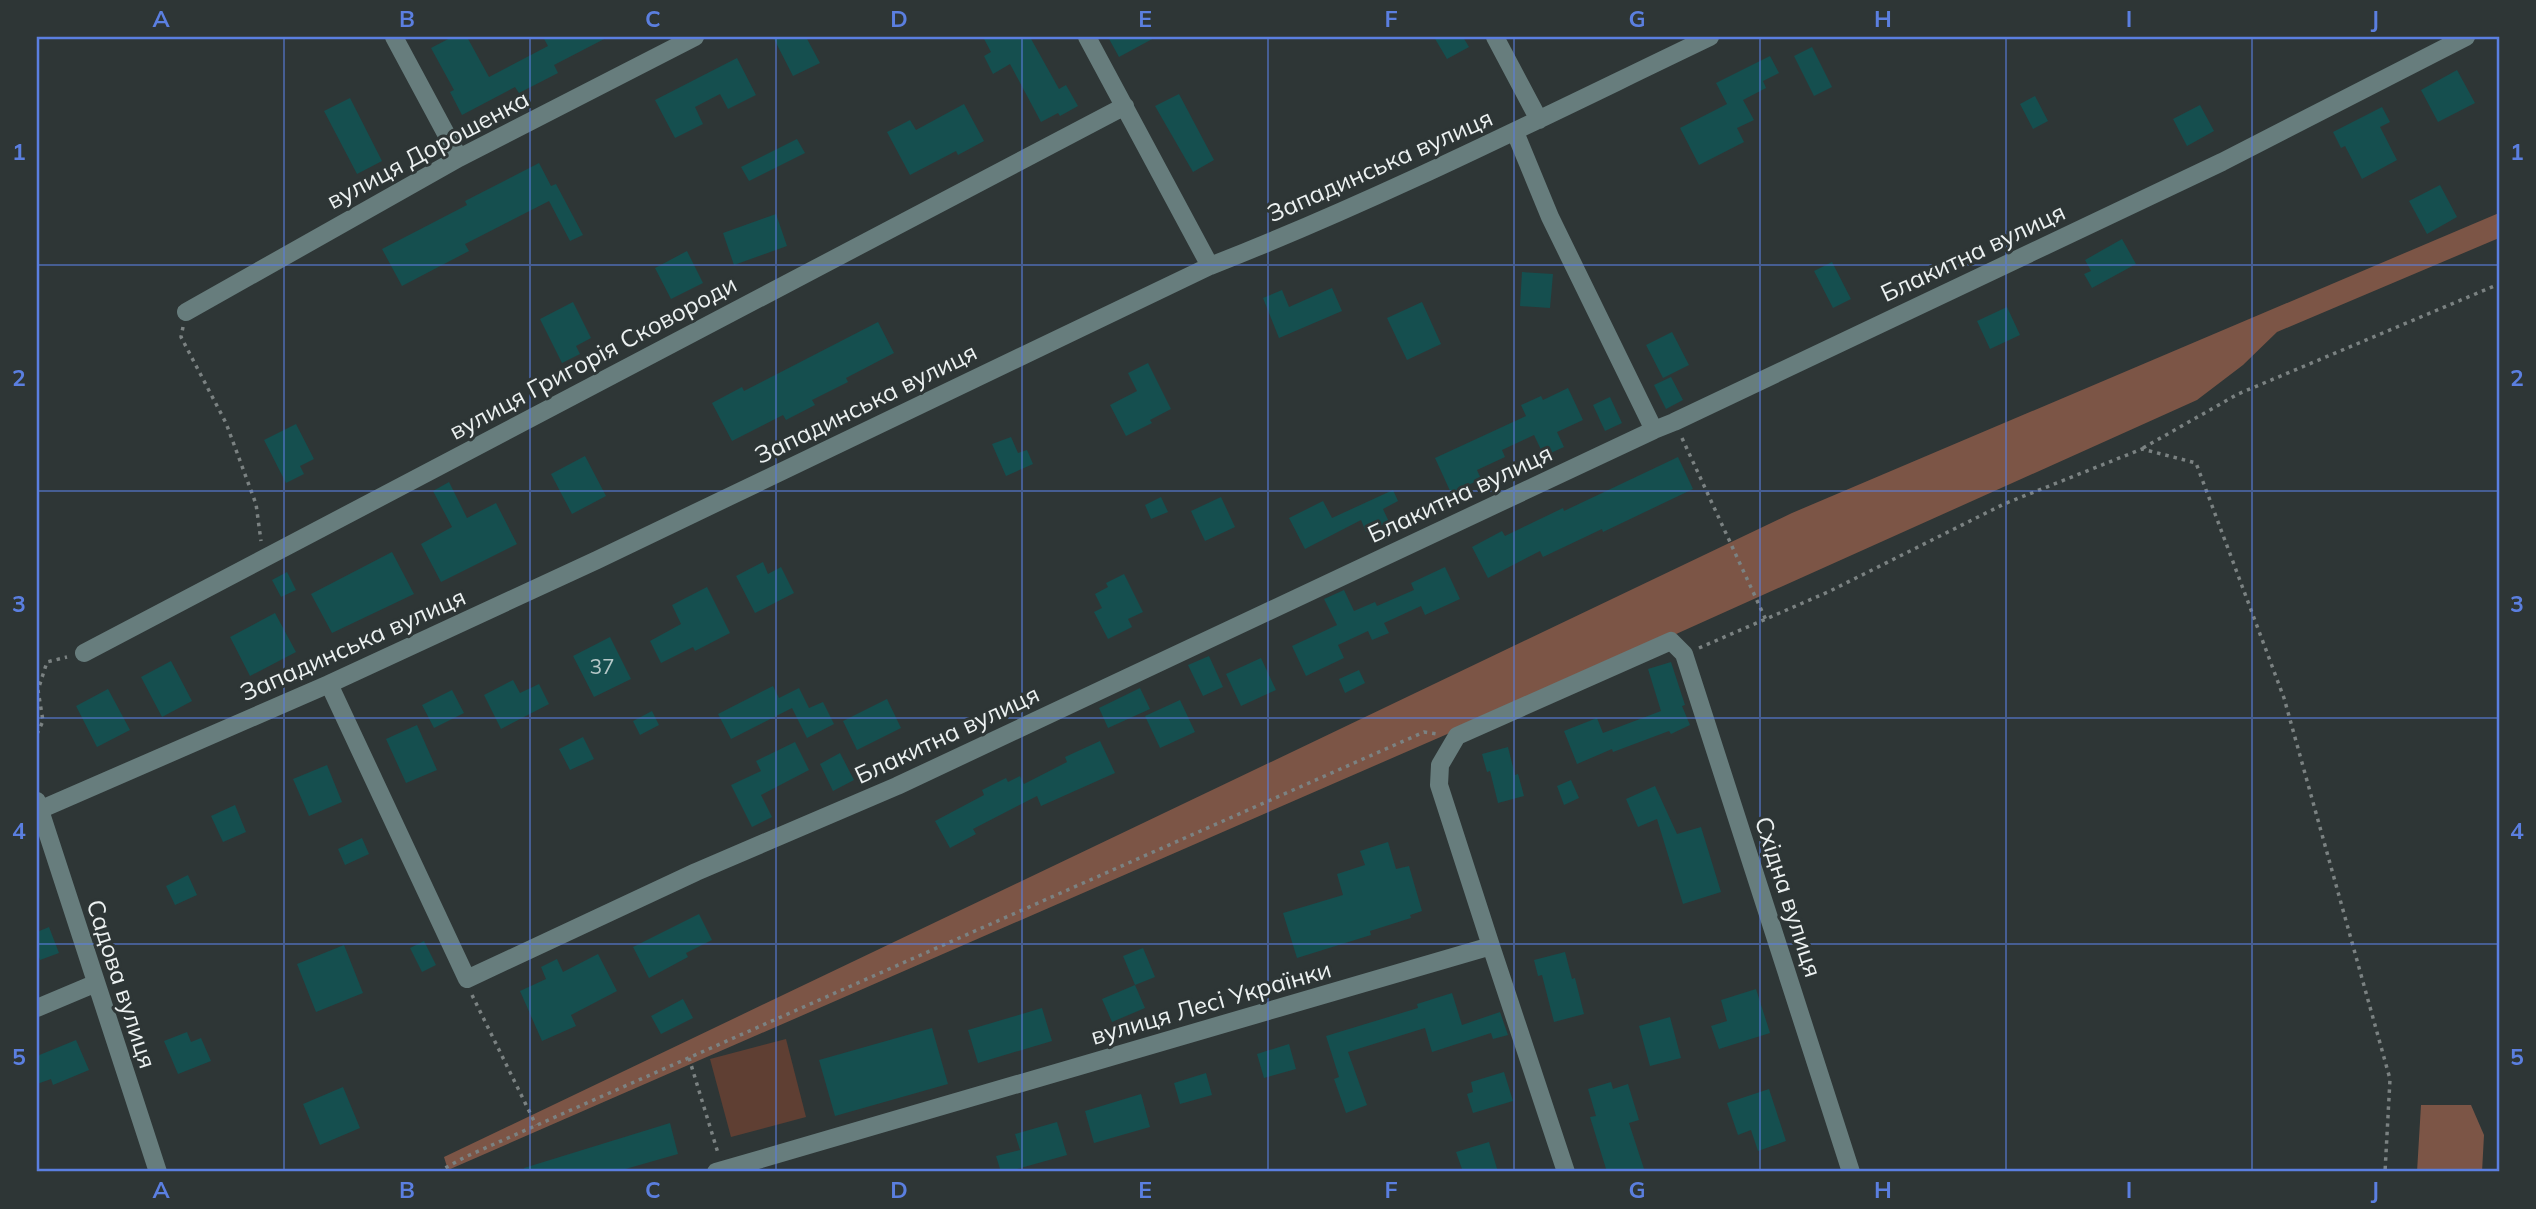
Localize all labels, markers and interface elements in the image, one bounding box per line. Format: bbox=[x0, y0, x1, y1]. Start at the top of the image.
text: A bbox=[152, 4, 170, 33]
text: B bbox=[399, 4, 415, 33]
text: C bbox=[645, 4, 661, 33]
text: D bbox=[890, 4, 908, 33]
text: E bbox=[1138, 4, 1152, 33]
text: F bbox=[1384, 4, 1398, 33]
text: G bbox=[1628, 4, 1646, 33]
text: H bbox=[1874, 4, 1892, 33]
text: I bbox=[2126, 4, 2132, 33]
text: J bbox=[2371, 4, 2379, 33]
street label: вулиця Дорошенка bbox=[321, 83, 534, 215]
street label: Западинська вулиця bbox=[1262, 102, 1497, 228]
text: 1 bbox=[12, 137, 26, 166]
text: 1 bbox=[2510, 137, 2524, 166]
street label: Блакитна вулиця bbox=[1876, 196, 2070, 308]
street label: вулиця Григорія Сковороди bbox=[444, 268, 741, 446]
street label: Западинська вулиця bbox=[750, 336, 982, 470]
text: 2 bbox=[12, 363, 26, 392]
text: 2 bbox=[2510, 363, 2524, 392]
street label: Блакитна вулиця bbox=[1363, 437, 1557, 549]
street label: Западинська вулиця bbox=[235, 581, 470, 707]
text: 3 bbox=[12, 589, 26, 618]
text: 3 bbox=[2510, 589, 2524, 618]
house number: 37 bbox=[589, 653, 615, 679]
street label: Блакитна вулиця bbox=[850, 678, 1044, 790]
street label: Східна вулиця bbox=[1749, 813, 1829, 981]
text: 4 bbox=[12, 816, 26, 845]
text: 4 bbox=[2510, 816, 2524, 845]
street label: Садова вулиця bbox=[81, 896, 163, 1072]
street label: вулиця Лесі Українки bbox=[1087, 953, 1334, 1051]
text: 5 bbox=[12, 1042, 26, 1071]
text: 5 bbox=[2510, 1042, 2524, 1071]
text: A bbox=[152, 1175, 170, 1204]
text: B bbox=[399, 1175, 415, 1204]
text: C bbox=[645, 1175, 661, 1204]
text: D bbox=[890, 1175, 908, 1204]
text: E bbox=[1138, 1175, 1152, 1204]
text: F bbox=[1384, 1175, 1398, 1204]
text: G bbox=[1628, 1175, 1646, 1204]
text: H bbox=[1874, 1175, 1892, 1204]
text: I bbox=[2126, 1175, 2132, 1204]
text: J bbox=[2371, 1175, 2379, 1204]

